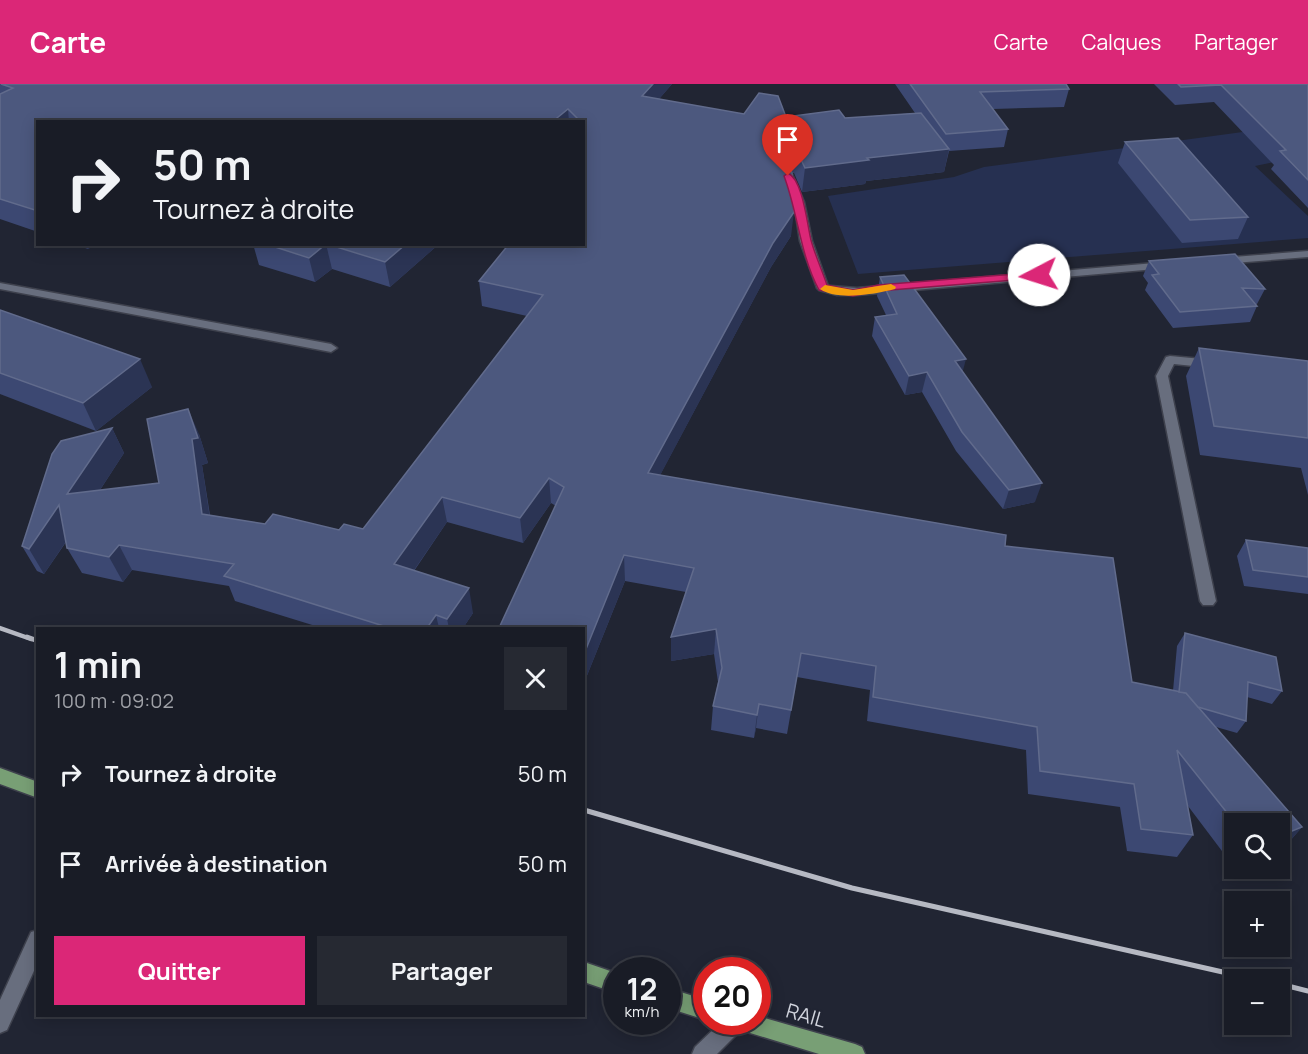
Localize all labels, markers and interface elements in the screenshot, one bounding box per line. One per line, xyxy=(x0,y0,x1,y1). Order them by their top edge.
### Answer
text: Carte xyxy=(30,23,106,61)
text: Carte xyxy=(994,28,1048,56)
text: Calques xyxy=(1081,28,1161,56)
text: Partager xyxy=(1194,28,1278,56)
pin xyxy=(762,114,813,176)
icon: arrive xyxy=(771,123,804,156)
text: 50 m xyxy=(153,135,251,193)
icon: right xyxy=(54,144,132,222)
text: Tournez à droite xyxy=(153,190,354,227)
position arrow xyxy=(1007,243,1071,307)
text: 1 min xyxy=(54,640,142,689)
button: close xyxy=(504,647,567,710)
text: 100 m · 09:02 xyxy=(54,687,174,714)
icon: right xyxy=(54,758,87,791)
text: Tournez à droite xyxy=(105,759,277,789)
text: 50 m xyxy=(518,759,567,789)
map controls xyxy=(1224,813,1290,1035)
button: search xyxy=(1224,813,1290,879)
icon: arrive xyxy=(54,848,87,881)
text: Arrivée à destination xyxy=(105,849,328,879)
text: 50 m xyxy=(518,849,567,879)
button: + xyxy=(1224,891,1290,957)
button: Quitter xyxy=(54,936,305,1005)
button: Partager xyxy=(317,936,567,1005)
speed limit sign: 20 xyxy=(693,957,771,1035)
text: 12 xyxy=(626,968,658,1009)
button: − xyxy=(1224,969,1290,1035)
street label: RAIL xyxy=(783,996,829,1034)
text: km/h xyxy=(625,1001,659,1022)

